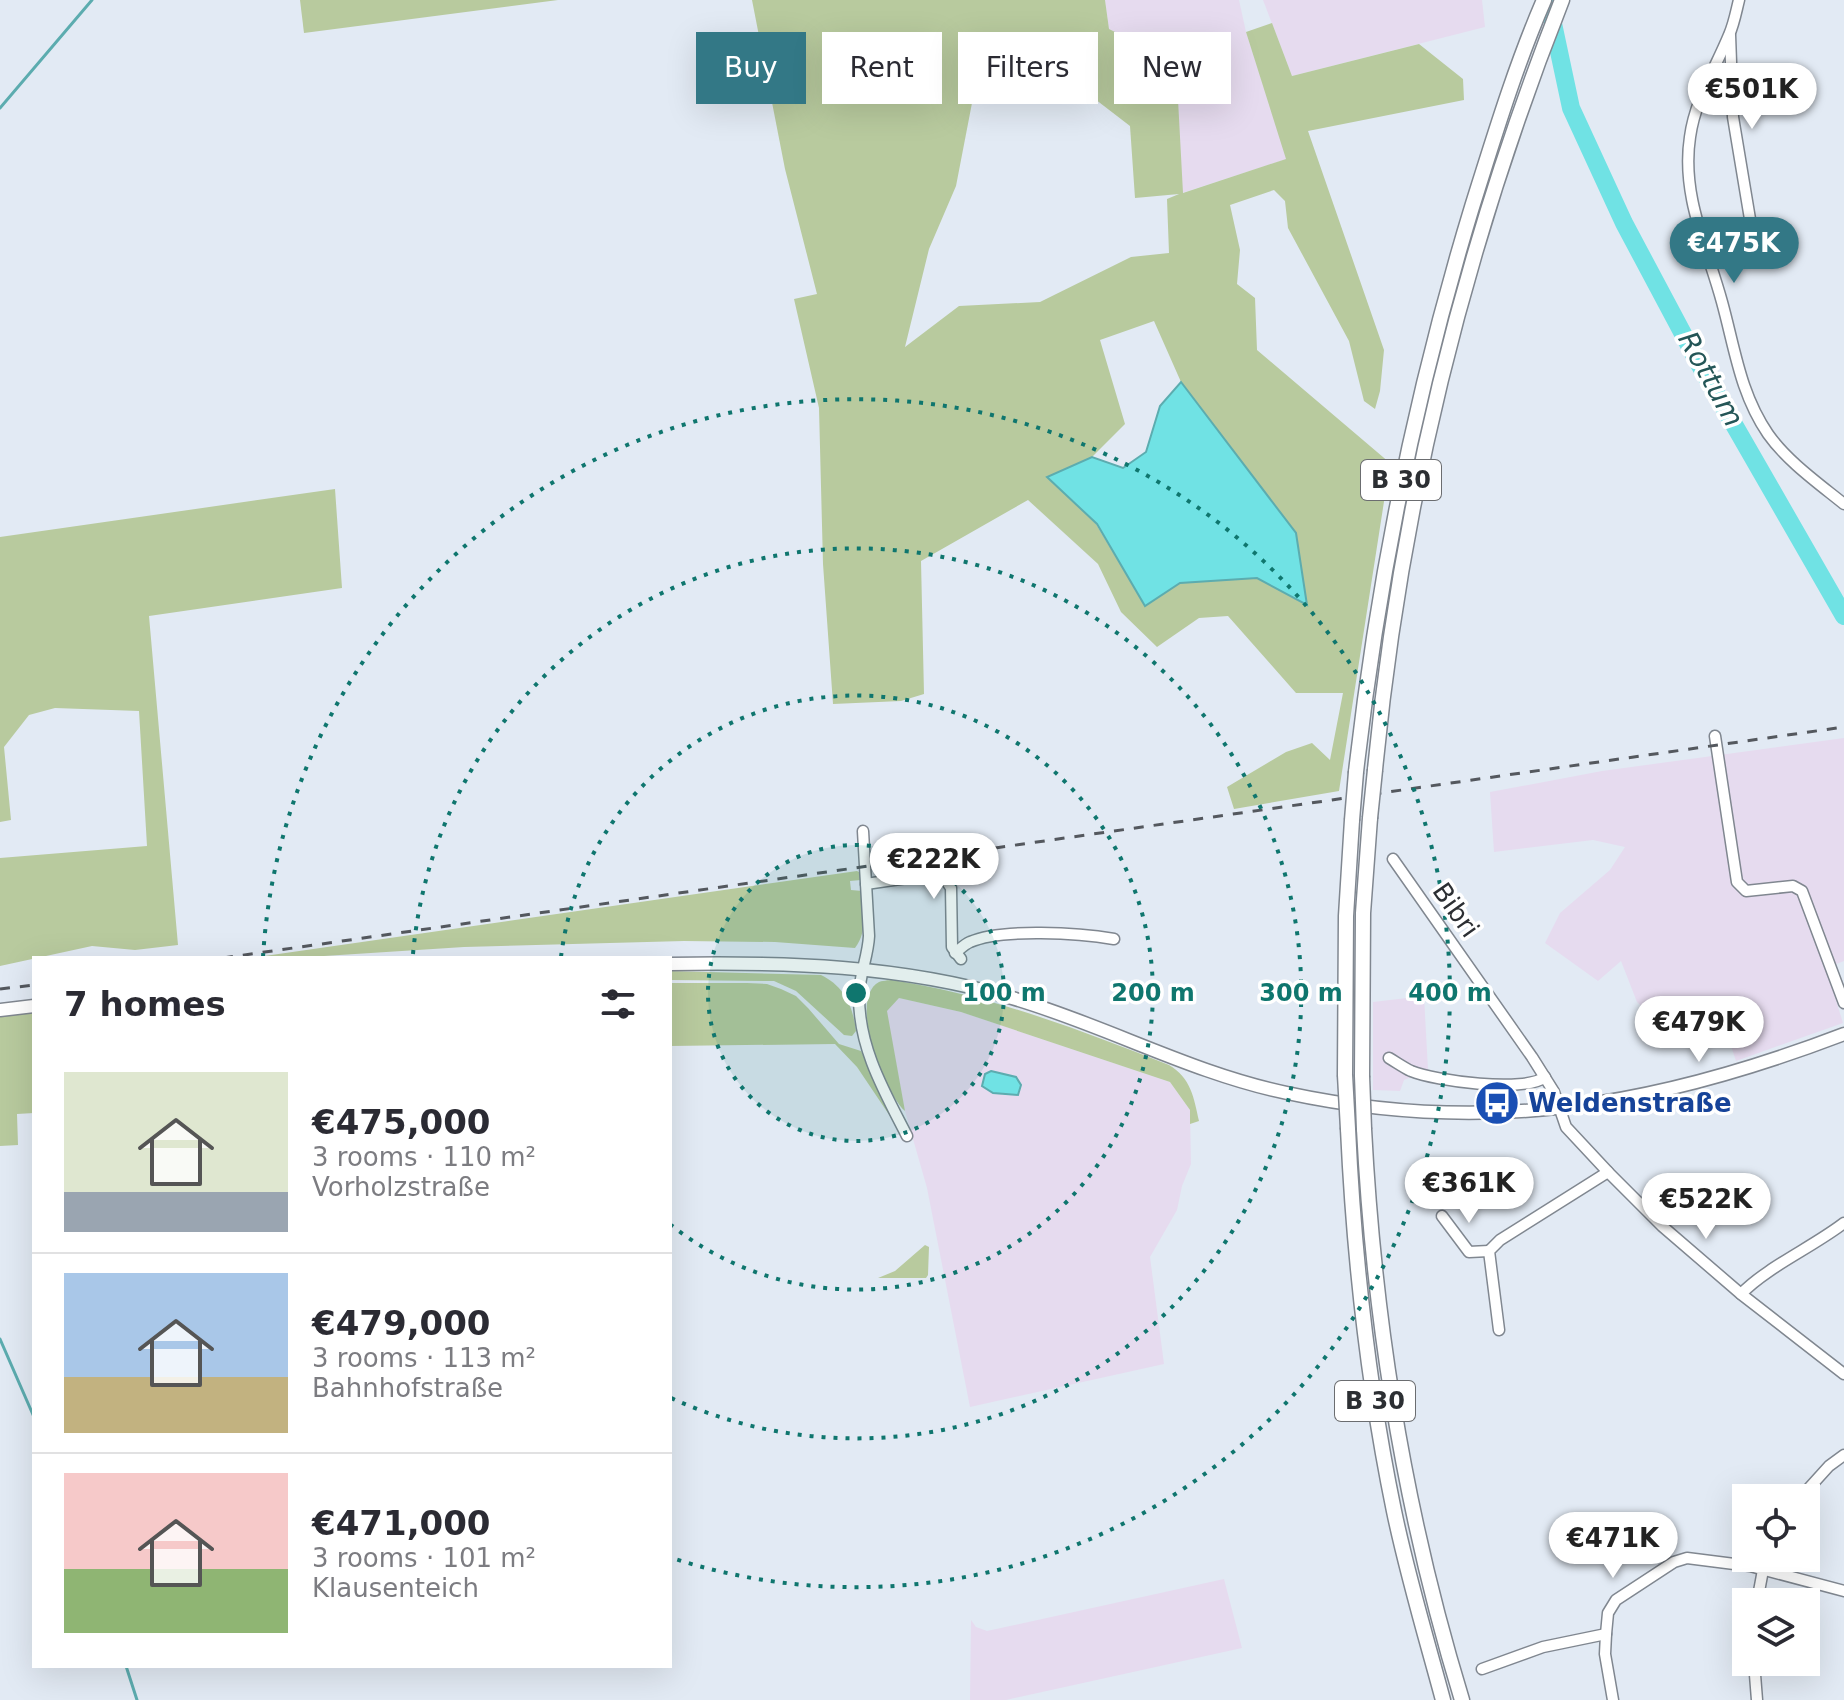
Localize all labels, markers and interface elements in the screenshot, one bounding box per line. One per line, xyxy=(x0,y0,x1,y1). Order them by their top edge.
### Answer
chip: Buy xyxy=(696,32,806,104)
chip: Rent xyxy=(822,32,942,104)
chip: Filters xyxy=(958,32,1098,104)
chip: New xyxy=(1114,32,1231,104)
pin: €501K xyxy=(1696,63,1808,131)
text: €501K xyxy=(1706,74,1798,104)
pin: €475K xyxy=(1678,217,1790,285)
text: €475K xyxy=(1688,228,1780,258)
water label: Rottum xyxy=(1671,326,1751,432)
road number: B 30 xyxy=(1361,460,1441,500)
pin: €222K xyxy=(878,833,990,901)
text: €222K xyxy=(888,844,980,874)
street label: Bibri xyxy=(1427,877,1485,943)
centre of rings xyxy=(842,979,870,1007)
text: 100 m xyxy=(962,979,1046,1007)
text: 200 m xyxy=(1111,979,1195,1007)
text: 300 m xyxy=(1259,979,1343,1007)
text: 400 m xyxy=(1408,979,1492,1007)
icon: filters xyxy=(596,982,640,1026)
text: 7 homes xyxy=(64,984,226,1024)
pin: €479K xyxy=(1643,996,1755,1064)
text: €479K xyxy=(1653,1007,1745,1037)
bus stop icon: Weldenstraße xyxy=(1473,1079,1521,1127)
place label: Weldenstraße xyxy=(1528,1088,1732,1118)
text: €475,000 xyxy=(312,1102,491,1142)
icon: home xyxy=(128,1104,224,1200)
text: 3 rooms · 110 m² xyxy=(312,1142,536,1172)
pin: €361K xyxy=(1413,1157,1525,1225)
text: €361K xyxy=(1423,1168,1515,1198)
text: Vorholzstraße xyxy=(312,1172,490,1202)
pin: €522K xyxy=(1650,1173,1762,1241)
text: €522K xyxy=(1660,1184,1752,1214)
text: €479,000 xyxy=(312,1303,491,1343)
icon: home xyxy=(128,1305,224,1401)
text: 3 rooms · 113 m² xyxy=(312,1343,536,1373)
text: Bahnhofstraße xyxy=(312,1373,503,1403)
road number: B 30 xyxy=(1335,1381,1415,1421)
map controls xyxy=(1732,1484,1820,1676)
button: locate xyxy=(1732,1484,1820,1572)
text: €471,000 xyxy=(312,1503,491,1543)
icon: home xyxy=(128,1505,224,1601)
pin: €471K xyxy=(1557,1512,1669,1580)
text: €471K xyxy=(1567,1523,1659,1553)
text: 3 rooms · 101 m² xyxy=(312,1543,536,1573)
text: Klausenteich xyxy=(312,1573,479,1603)
button: layers xyxy=(1732,1588,1820,1676)

